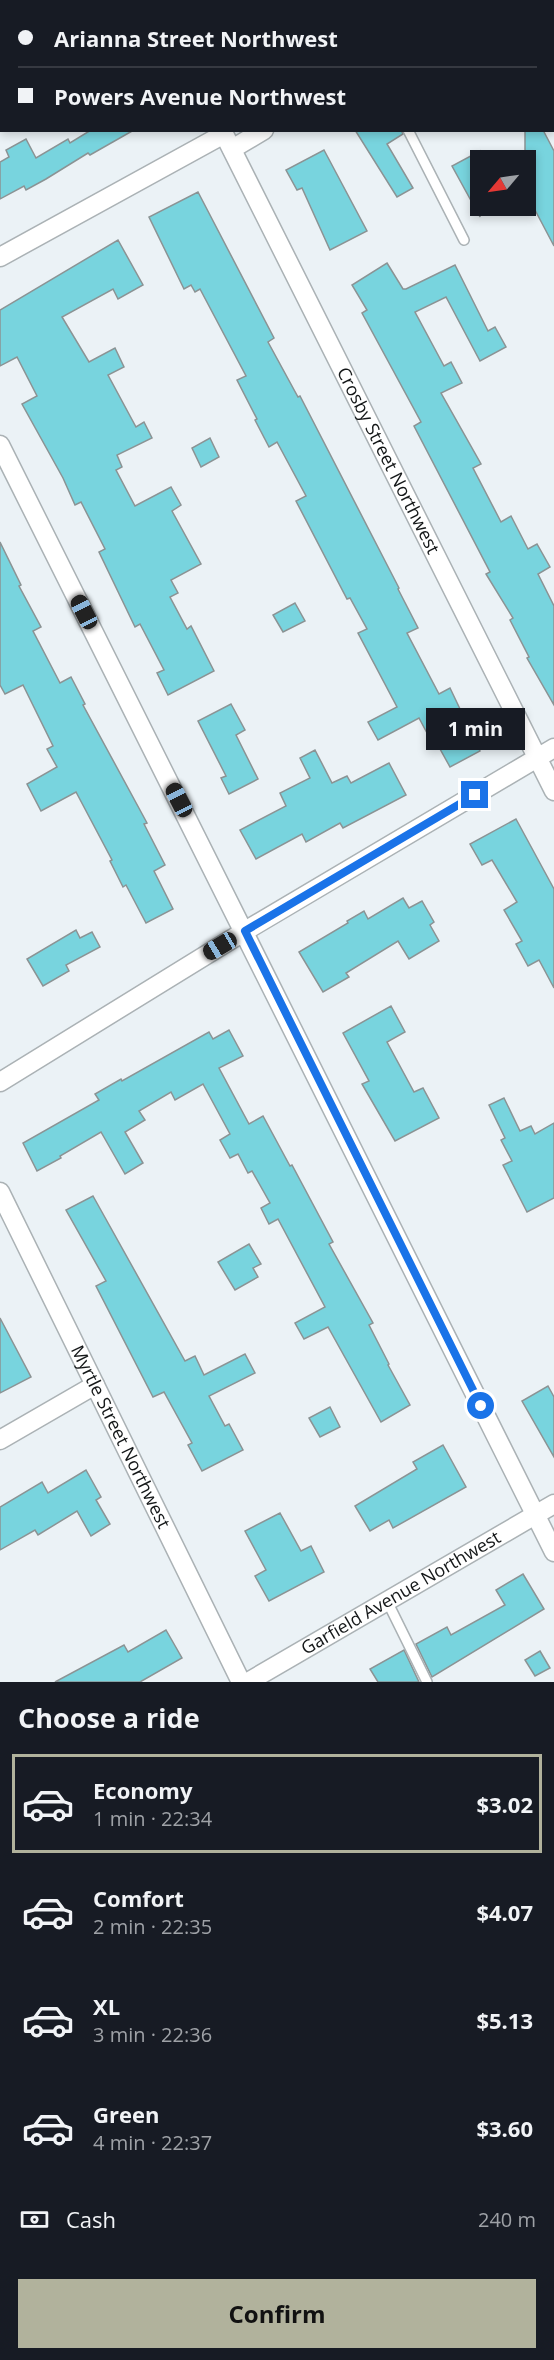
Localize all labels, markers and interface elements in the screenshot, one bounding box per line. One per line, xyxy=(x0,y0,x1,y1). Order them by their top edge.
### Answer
text: Arianna Street Northwest xyxy=(54,23,338,53)
text: Powers Avenue Northwest xyxy=(54,81,346,111)
north arrow xyxy=(470,150,536,216)
map controls xyxy=(470,150,536,216)
street label: Crosby Street Northwest xyxy=(332,363,446,558)
car xyxy=(68,592,100,632)
callout: 1 min xyxy=(426,708,524,750)
text: 1 min xyxy=(448,715,503,742)
car xyxy=(163,780,195,820)
route end xyxy=(461,781,488,808)
car xyxy=(200,929,240,963)
street label: Myrtle Street Northwest xyxy=(66,1341,177,1532)
route start xyxy=(467,1392,494,1419)
street label: Garfield Avenue Northwest xyxy=(296,1525,505,1660)
text: Choose a ride xyxy=(18,1699,200,1736)
text: Economy xyxy=(93,1775,192,1805)
icon: car xyxy=(21,1777,75,1831)
text: $3.02 xyxy=(476,1789,533,1819)
text: 1 min · 22:34 xyxy=(93,1805,212,1832)
text: Comfort xyxy=(93,1883,184,1913)
icon: car xyxy=(21,1885,75,1939)
text: $4.07 xyxy=(476,1897,533,1927)
text: 2 min · 22:35 xyxy=(93,1913,212,1940)
text: XL xyxy=(93,1991,120,2021)
icon: car xyxy=(21,1993,75,2047)
text: $5.13 xyxy=(476,2005,533,2035)
text: 3 min · 22:36 xyxy=(93,2021,212,2048)
text: Green xyxy=(93,2099,159,2129)
icon: car xyxy=(21,2101,75,2155)
text: $3.60 xyxy=(476,2113,533,2143)
text: 4 min · 22:37 xyxy=(93,2129,212,2156)
icon: cash xyxy=(18,2203,51,2236)
text: Cash xyxy=(66,2204,116,2234)
text: 240 m xyxy=(478,2206,536,2233)
button: Confirm xyxy=(18,2279,536,2348)

